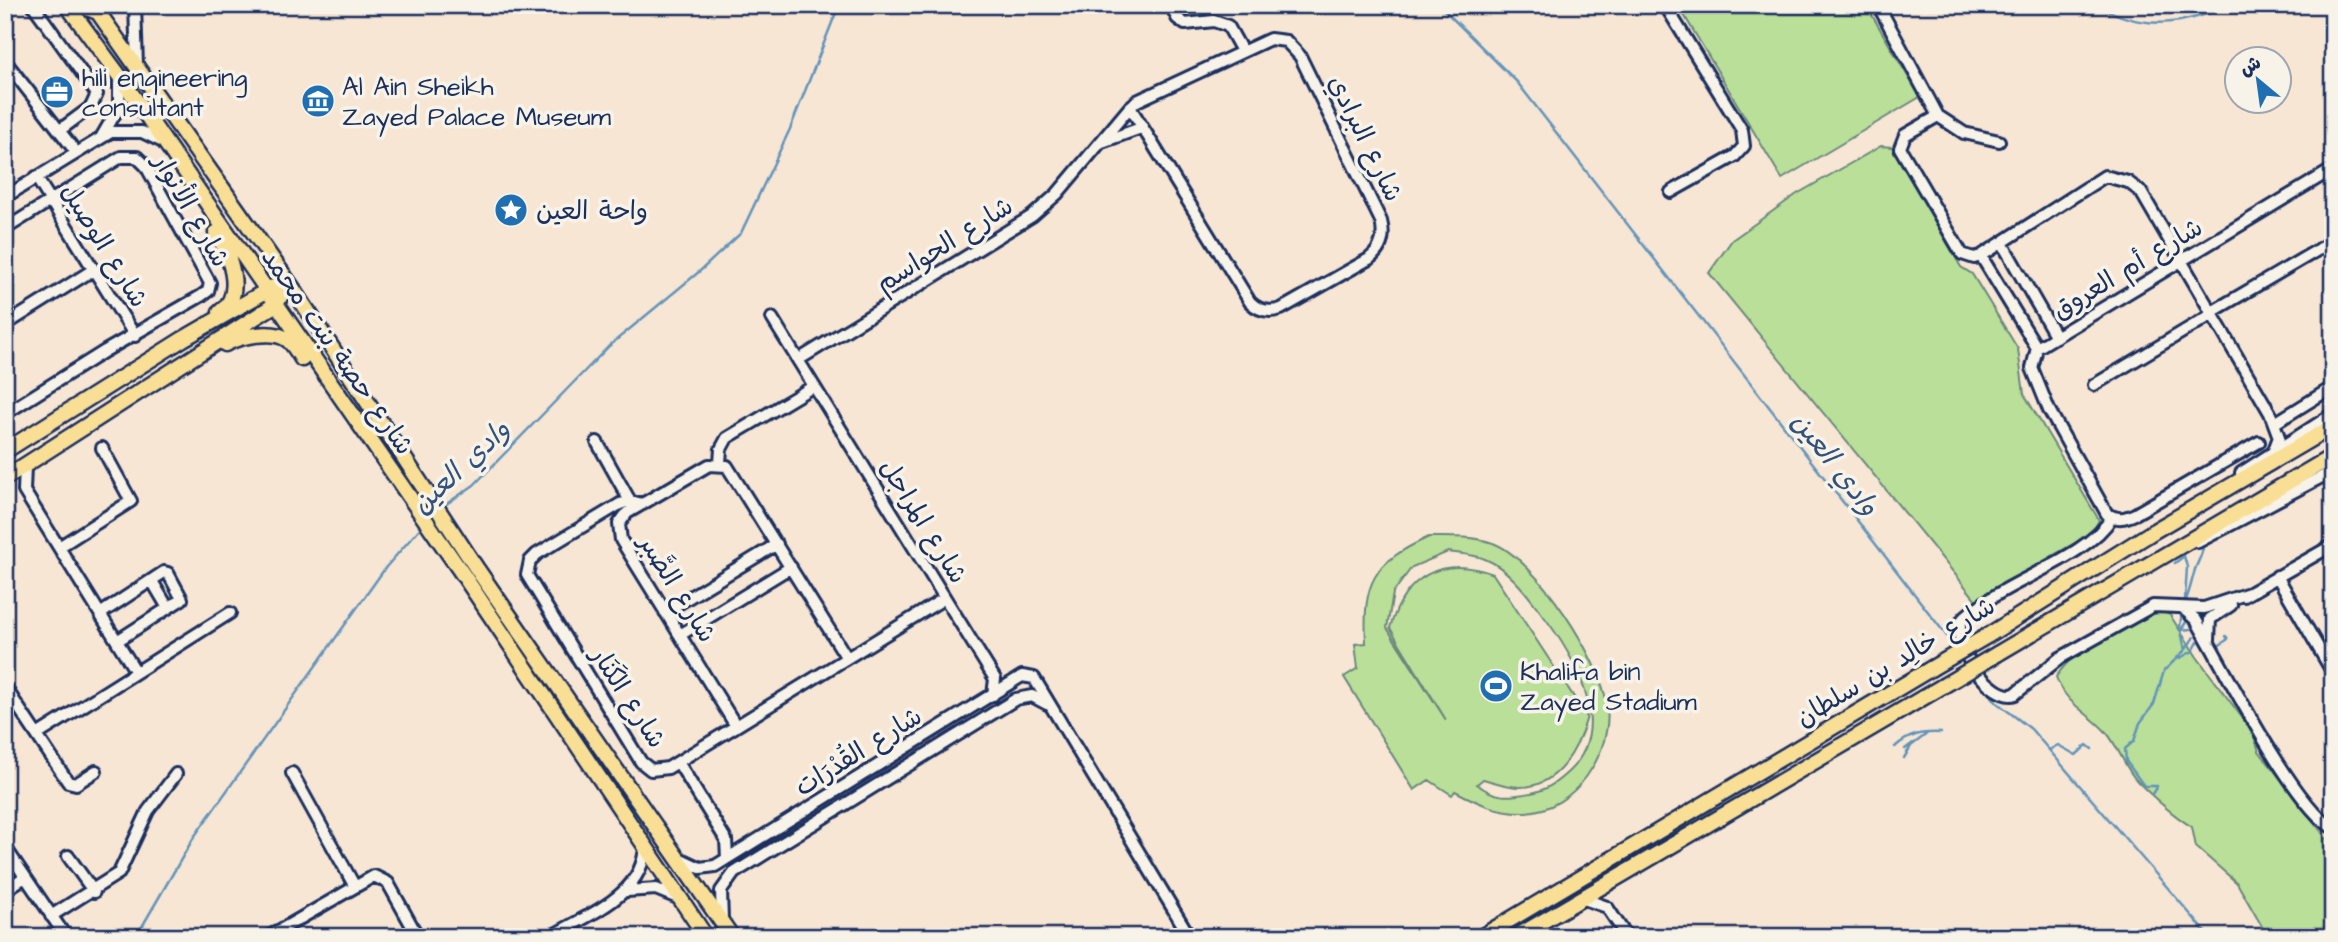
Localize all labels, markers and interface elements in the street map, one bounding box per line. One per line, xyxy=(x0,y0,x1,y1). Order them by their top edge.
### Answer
north arrow xyxy=(2222,46,2292,116)
text: ش xyxy=(2235,50,2266,83)
place label: hili engineering consultant xyxy=(82,60,247,126)
place label: Al Ain Sheikh Zayed Palace Museum xyxy=(342,69,612,137)
street label: شارع البرادي xyxy=(1319,69,1411,208)
office icon: hili engineering consultant xyxy=(38,73,76,111)
museum icon: Al Ain Sheikh Zayed Palace Museum xyxy=(299,82,337,120)
street label: شارع الأنوار xyxy=(143,145,239,274)
street label: شارع الوصيل xyxy=(52,177,157,315)
street label: شارع الحواسم xyxy=(869,188,1021,302)
place icon: واحة العين xyxy=(492,191,530,229)
place label: واحة العين xyxy=(536,193,648,229)
street label: شارع أم العروق xyxy=(2045,210,2210,329)
street label: شارع حصة بنت محمد xyxy=(252,241,422,462)
water label: وادي العين xyxy=(1782,404,1888,524)
water label: وادي العين xyxy=(403,411,519,523)
street label: شارع المراجل xyxy=(871,452,976,591)
street label: شارع الصَّبر xyxy=(629,526,725,650)
street label: شارع خالِد بن سلطان xyxy=(1789,588,2002,736)
street label: شارع الكَنَار xyxy=(581,638,674,755)
place label: Khalifa bin Zayed Stadium xyxy=(1520,654,1698,722)
sports icon: Khalifa bin Zayed Stadium xyxy=(1477,667,1515,705)
street label: شارع القُدْرَات xyxy=(788,698,929,805)

